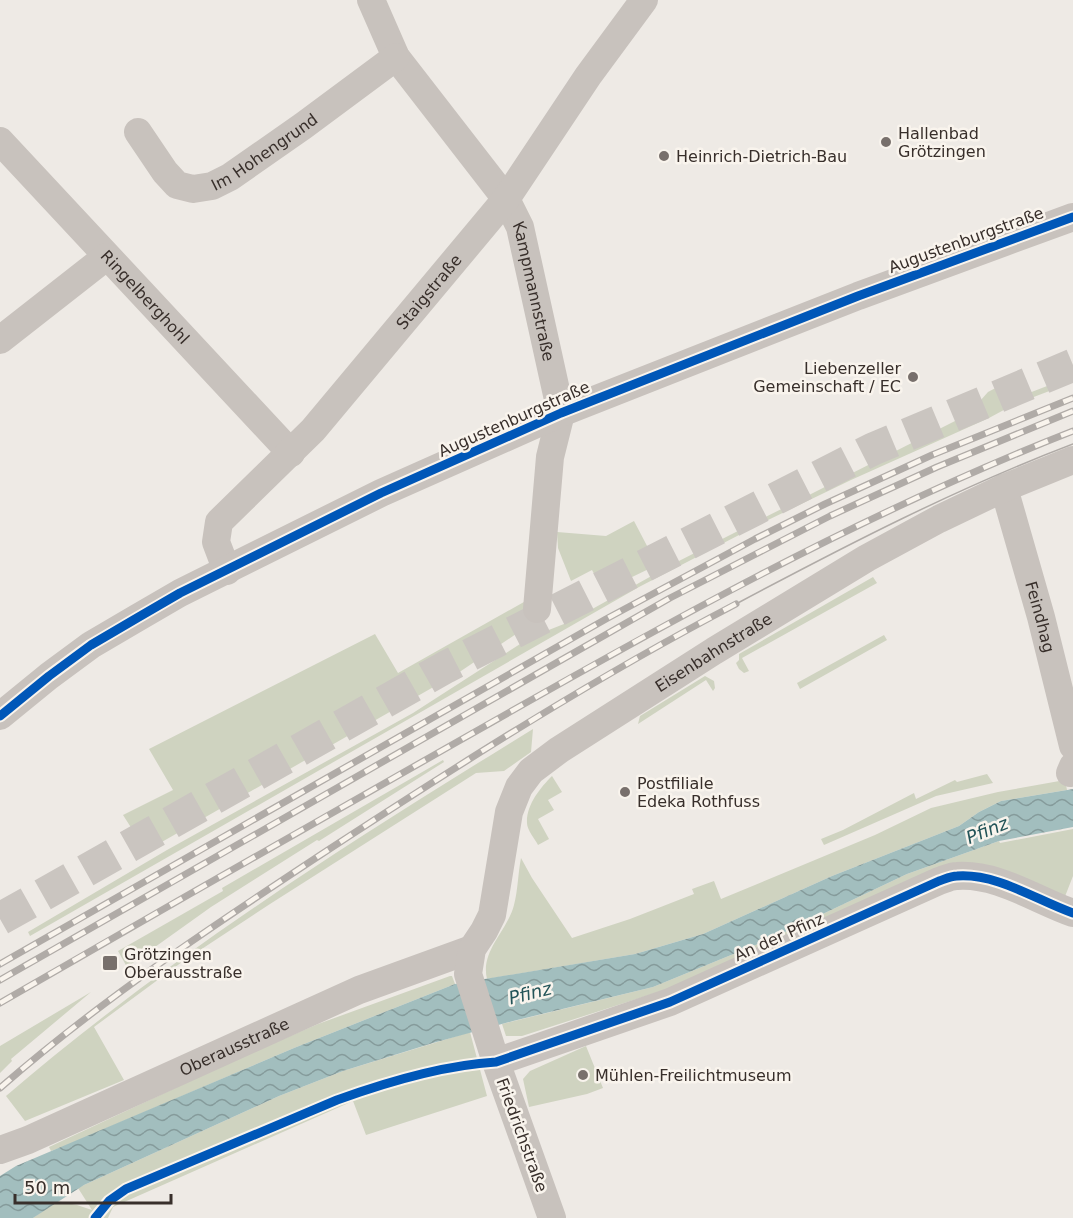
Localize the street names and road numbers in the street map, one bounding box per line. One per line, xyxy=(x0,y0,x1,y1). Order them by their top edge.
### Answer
street label: Im Hohengrund xyxy=(208,109,321,194)
street label: Augustenburgstraße xyxy=(886,203,1046,277)
street label: Kampmannstraße xyxy=(509,218,559,363)
street label: Ringelberghohl xyxy=(97,246,194,348)
street label: Staigstraße xyxy=(392,250,465,333)
street label: Augustenburgstraße xyxy=(435,377,593,461)
street label: Feindhag xyxy=(1022,579,1059,655)
street label: Eisenbahnstraße xyxy=(651,609,775,696)
street label: An der Pfinz xyxy=(731,909,827,965)
street label: Oberausstraße xyxy=(176,1014,292,1080)
street label: Friedrichstraße xyxy=(493,1075,551,1195)

